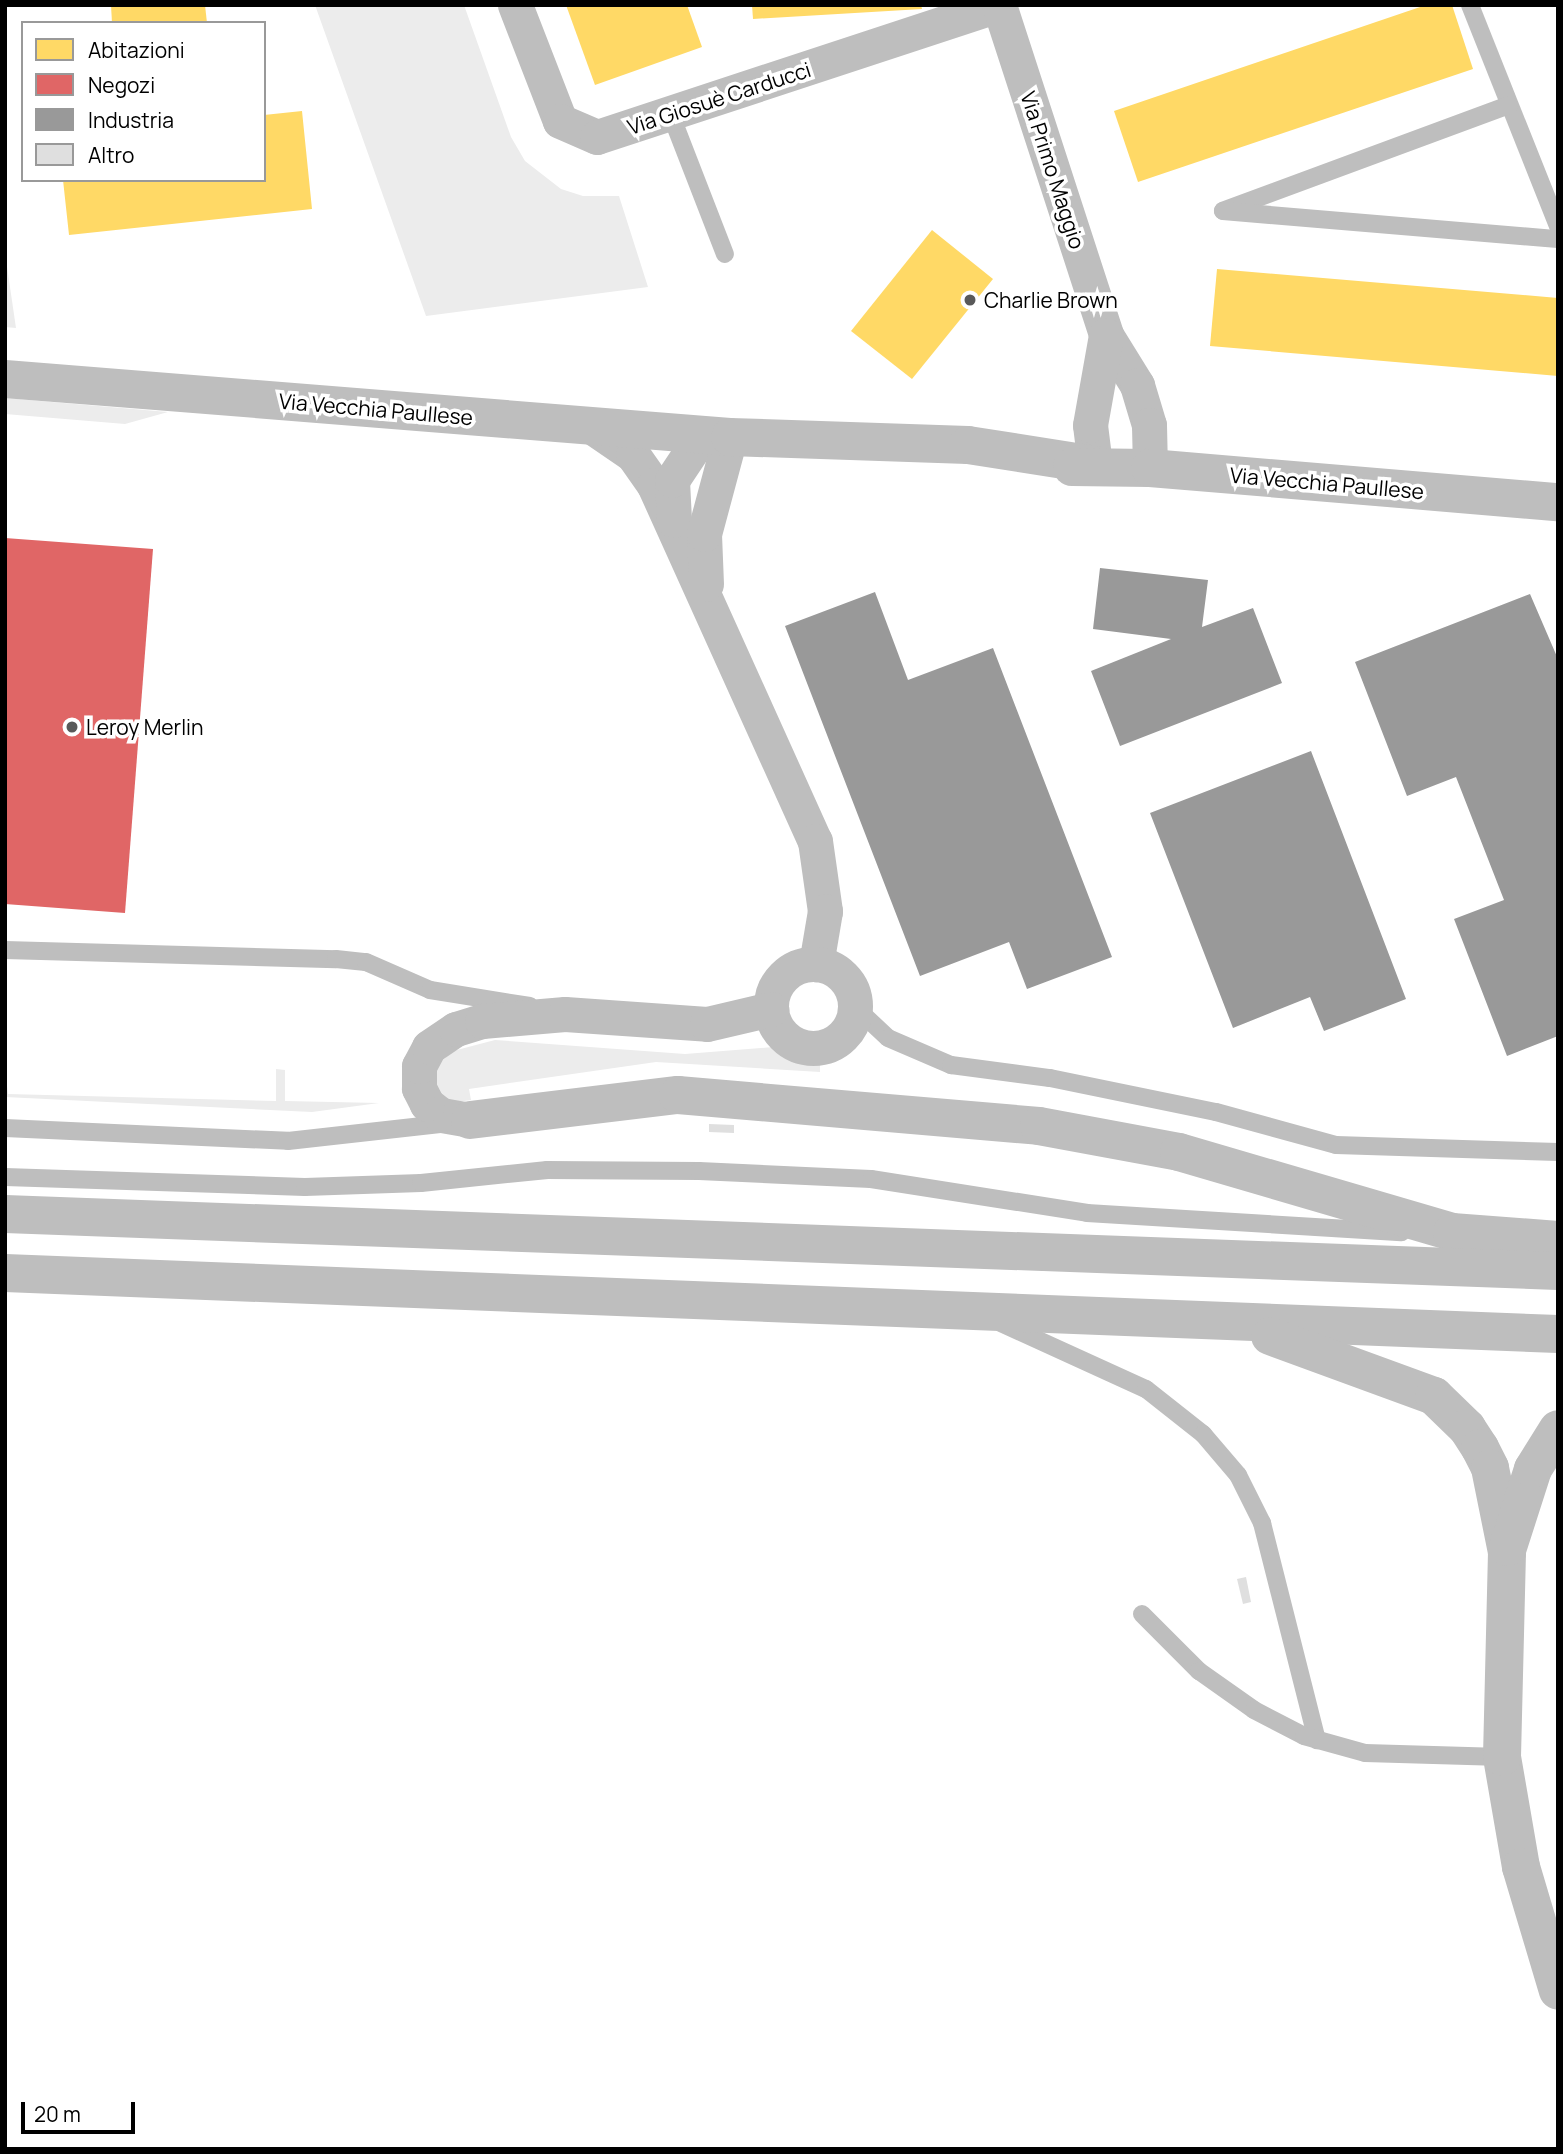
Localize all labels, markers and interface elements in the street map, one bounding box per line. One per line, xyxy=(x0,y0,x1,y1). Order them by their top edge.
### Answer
legend xyxy=(21,21,266,182)
text: Abitazioni xyxy=(88,36,185,64)
street label: Via Giosuè Carducci xyxy=(624,56,814,140)
text: Negozi xyxy=(88,71,155,99)
street label: Via Primo Maggio xyxy=(1016,88,1090,252)
text: Industria xyxy=(88,106,174,134)
text: Altro xyxy=(88,141,134,169)
place label: Charlie Brown xyxy=(984,287,1118,313)
marker: Charlie Brown xyxy=(962,292,978,308)
street label: Via Vecchia Paullese xyxy=(278,388,474,430)
street label: Via Vecchia Paullese xyxy=(1229,462,1425,504)
place label: Leroy Merlin xyxy=(86,714,203,740)
marker: Leroy Merlin xyxy=(64,719,80,735)
scale bar xyxy=(24,2088,138,2132)
text: 20 m xyxy=(34,2100,81,2128)

